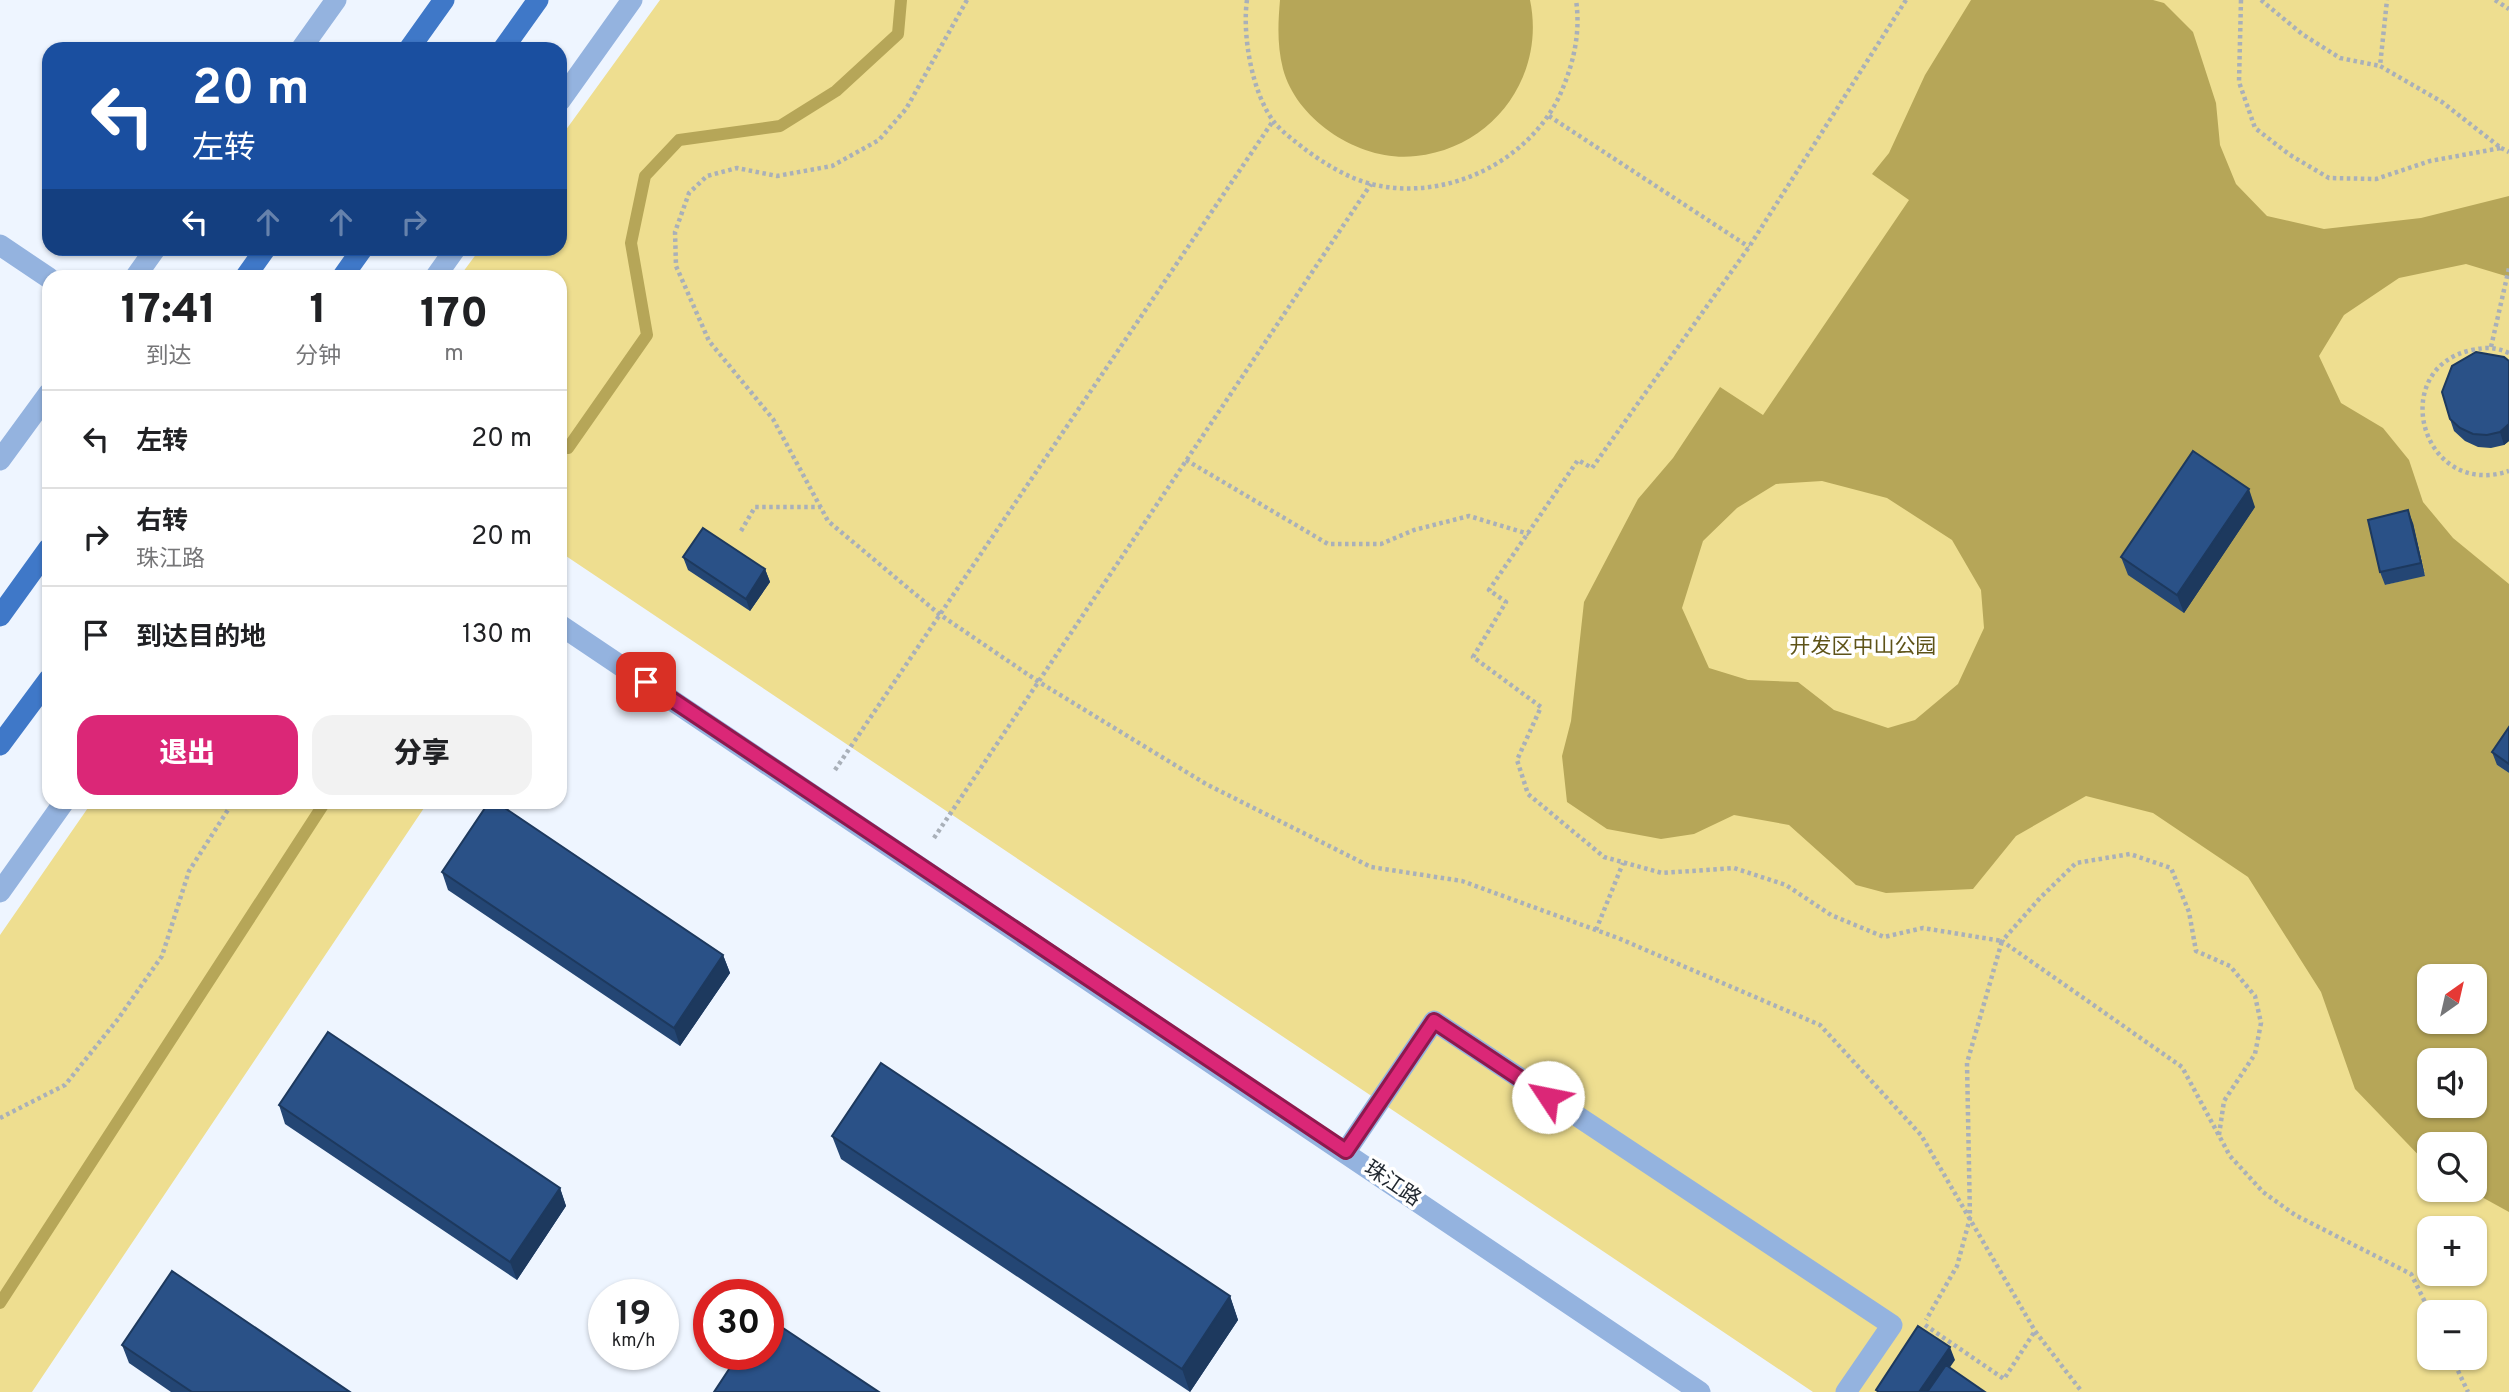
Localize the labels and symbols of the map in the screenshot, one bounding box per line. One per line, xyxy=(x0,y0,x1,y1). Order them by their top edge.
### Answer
park label: 开发区中山公园 xyxy=(1790,634,1937,661)
pin xyxy=(616,652,676,712)
north arrow xyxy=(2417,964,2487,1034)
position arrow xyxy=(1511,1060,1585,1134)
street label: 珠江路 xyxy=(1358,1155,1426,1213)
speed limit sign: 30 xyxy=(693,1279,784,1370)

